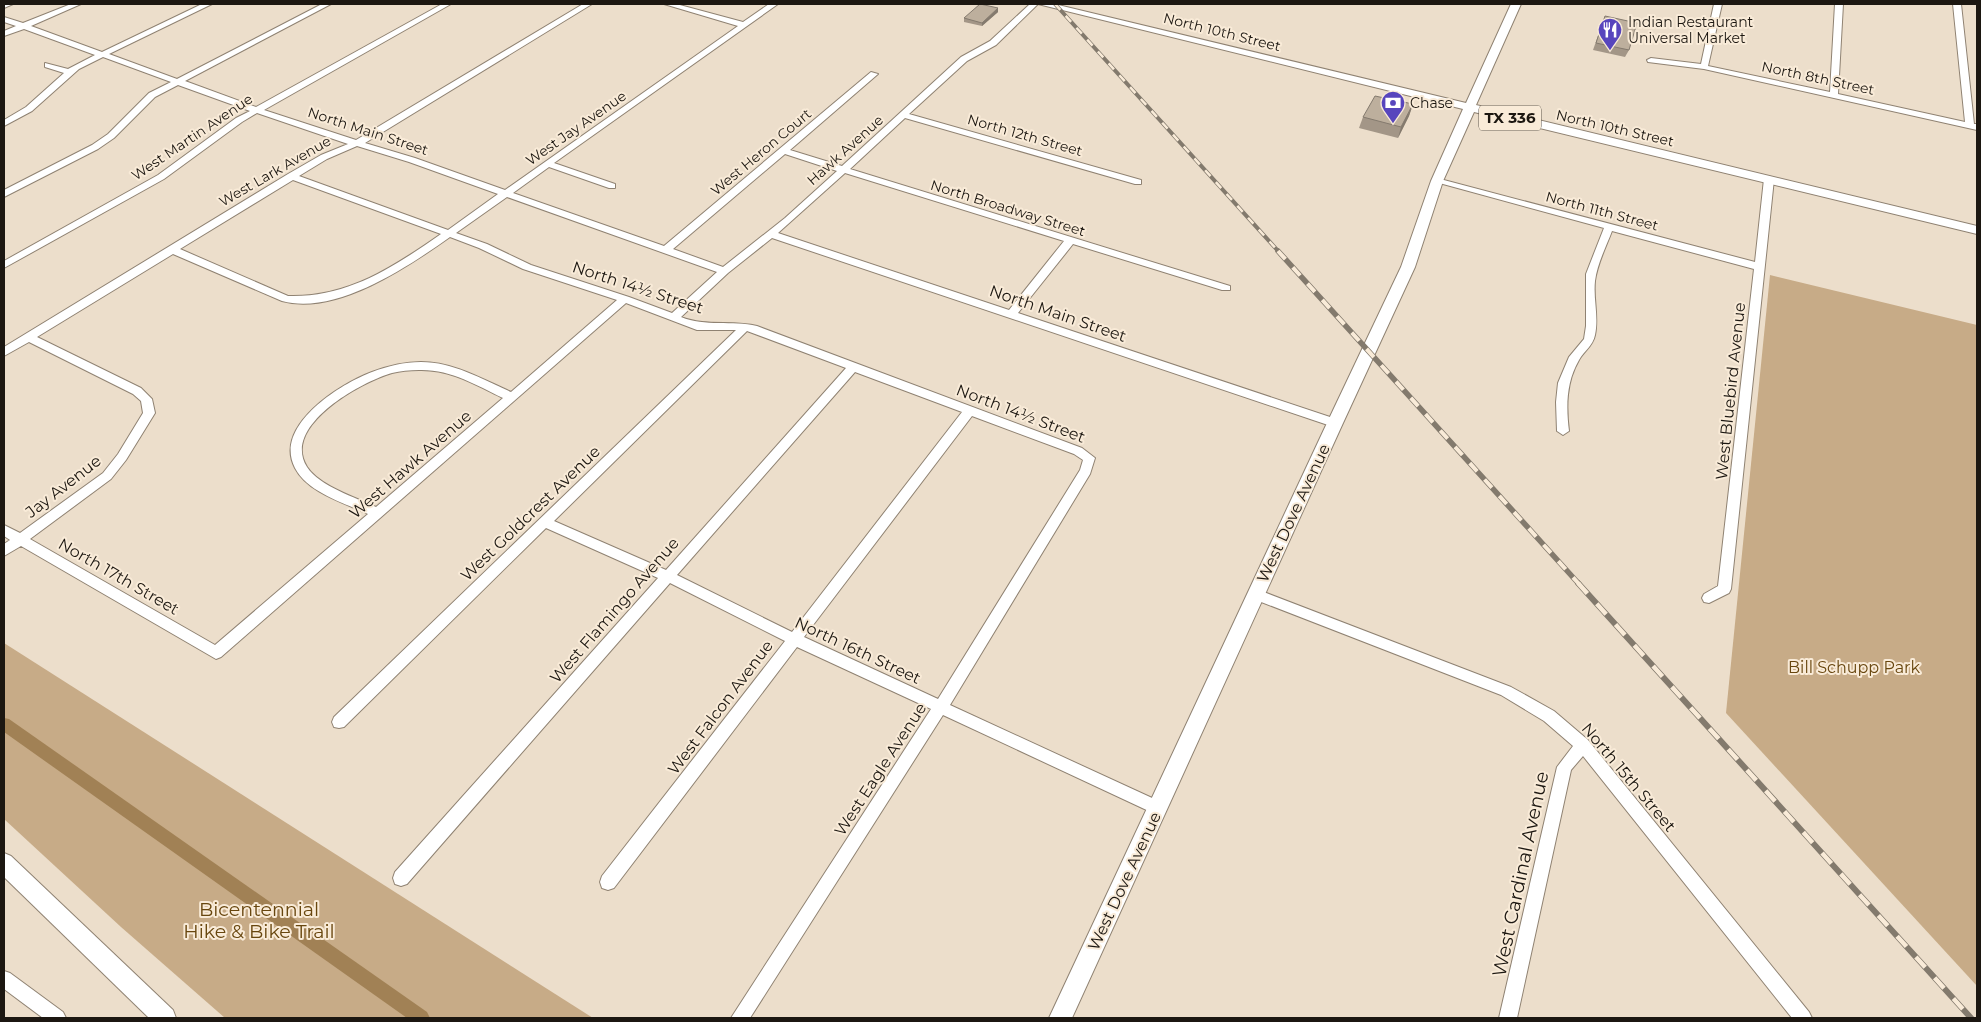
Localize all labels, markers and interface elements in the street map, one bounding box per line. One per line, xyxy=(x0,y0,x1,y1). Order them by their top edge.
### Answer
street label: North 10th Street xyxy=(1161,9,1283,55)
place label: Indian Restaurant Universal Market xyxy=(1628,13,1754,47)
restaurant icon: Indian Restaurant Universal Market xyxy=(1597,17,1623,51)
street label: North 8th Street xyxy=(1760,57,1876,99)
street label: West Jay Avenue xyxy=(522,87,630,169)
street label: West Martin Avenue xyxy=(128,90,256,184)
bank icon: Chase xyxy=(1380,90,1406,124)
place label: Chase xyxy=(1410,94,1453,112)
street label: North Main Street xyxy=(305,103,431,159)
street label: West Heron Court xyxy=(707,104,815,199)
road number: TX 336 xyxy=(1479,106,1541,130)
street label: North 10th Street xyxy=(1554,106,1676,150)
street label: North 12th Street xyxy=(965,110,1085,160)
street label: Hawk Avenue xyxy=(803,111,887,189)
street label: West Lark Avenue xyxy=(216,132,334,210)
street label: North Broadway Street xyxy=(928,176,1088,240)
street label: North 11th Street xyxy=(1544,187,1661,235)
street label: North 14½ Street xyxy=(570,257,706,318)
street label: North Main Street xyxy=(987,281,1129,346)
street label: West Bluebird Avenue xyxy=(1712,301,1749,481)
street label: North 14½ Street xyxy=(954,380,1088,447)
street label: West Hawk Avenue xyxy=(345,406,475,523)
street label: West Dove Avenue xyxy=(1253,441,1334,586)
street label: West Goldcrest Avenue xyxy=(457,442,604,585)
street label: Jay Avenue xyxy=(21,451,105,522)
street label: North 17th Street xyxy=(55,534,183,619)
street label: West Flamingo Avenue xyxy=(546,534,683,687)
street label: North 16th Street xyxy=(792,613,924,688)
street label: West Falcon Avenue xyxy=(664,637,777,778)
park label: Bill Schupp Park xyxy=(1788,658,1920,677)
street label: West Eagle Avenue xyxy=(830,699,930,839)
street label: North 15th Street xyxy=(1578,719,1680,836)
street label: West Cardinal Avenue xyxy=(1487,769,1553,979)
street label: West Dove Avenue xyxy=(1084,809,1165,954)
park label: Bicentennial Hike & Bike Trail xyxy=(183,898,335,943)

